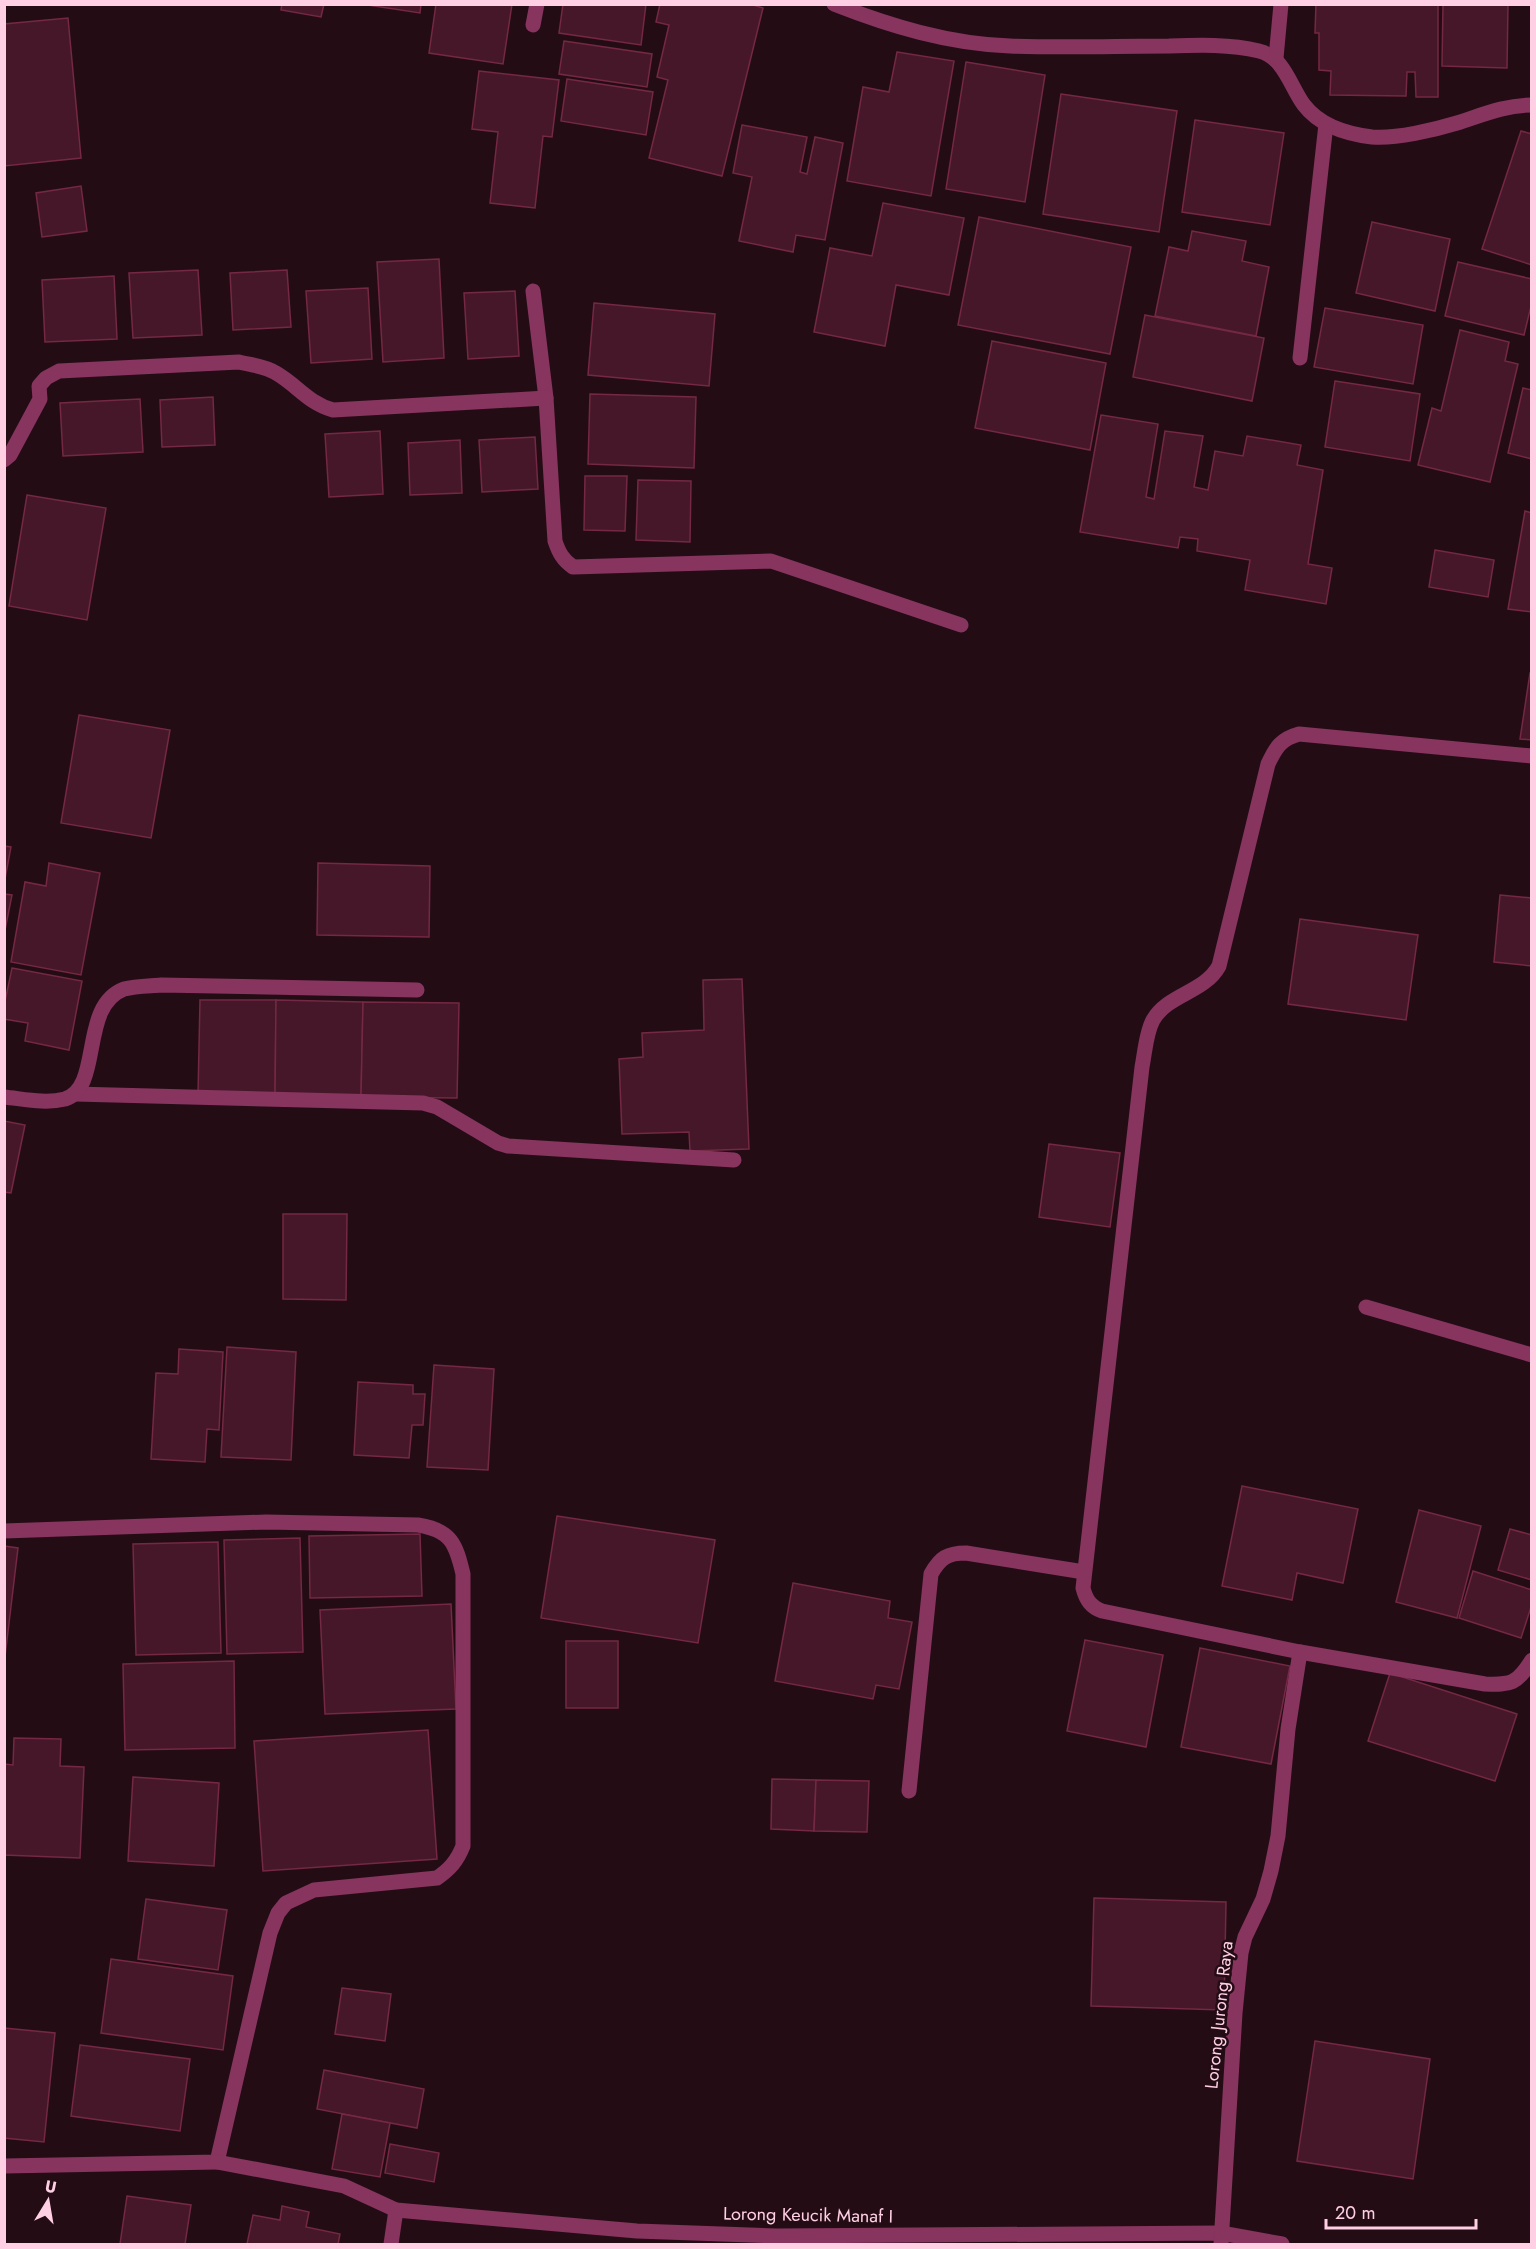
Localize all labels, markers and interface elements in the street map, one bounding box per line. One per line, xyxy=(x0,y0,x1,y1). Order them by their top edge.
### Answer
street label: Lorong Jurong Raya xyxy=(1198,1940,1240,2090)
north arrow xyxy=(18,2171,78,2231)
text: U xyxy=(43,2174,58,2199)
scale bar xyxy=(1326,2192,1476,2230)
text: 20 m xyxy=(1335,2200,1375,2226)
street label: Lorong Keucik Manaf I xyxy=(723,2201,893,2229)

